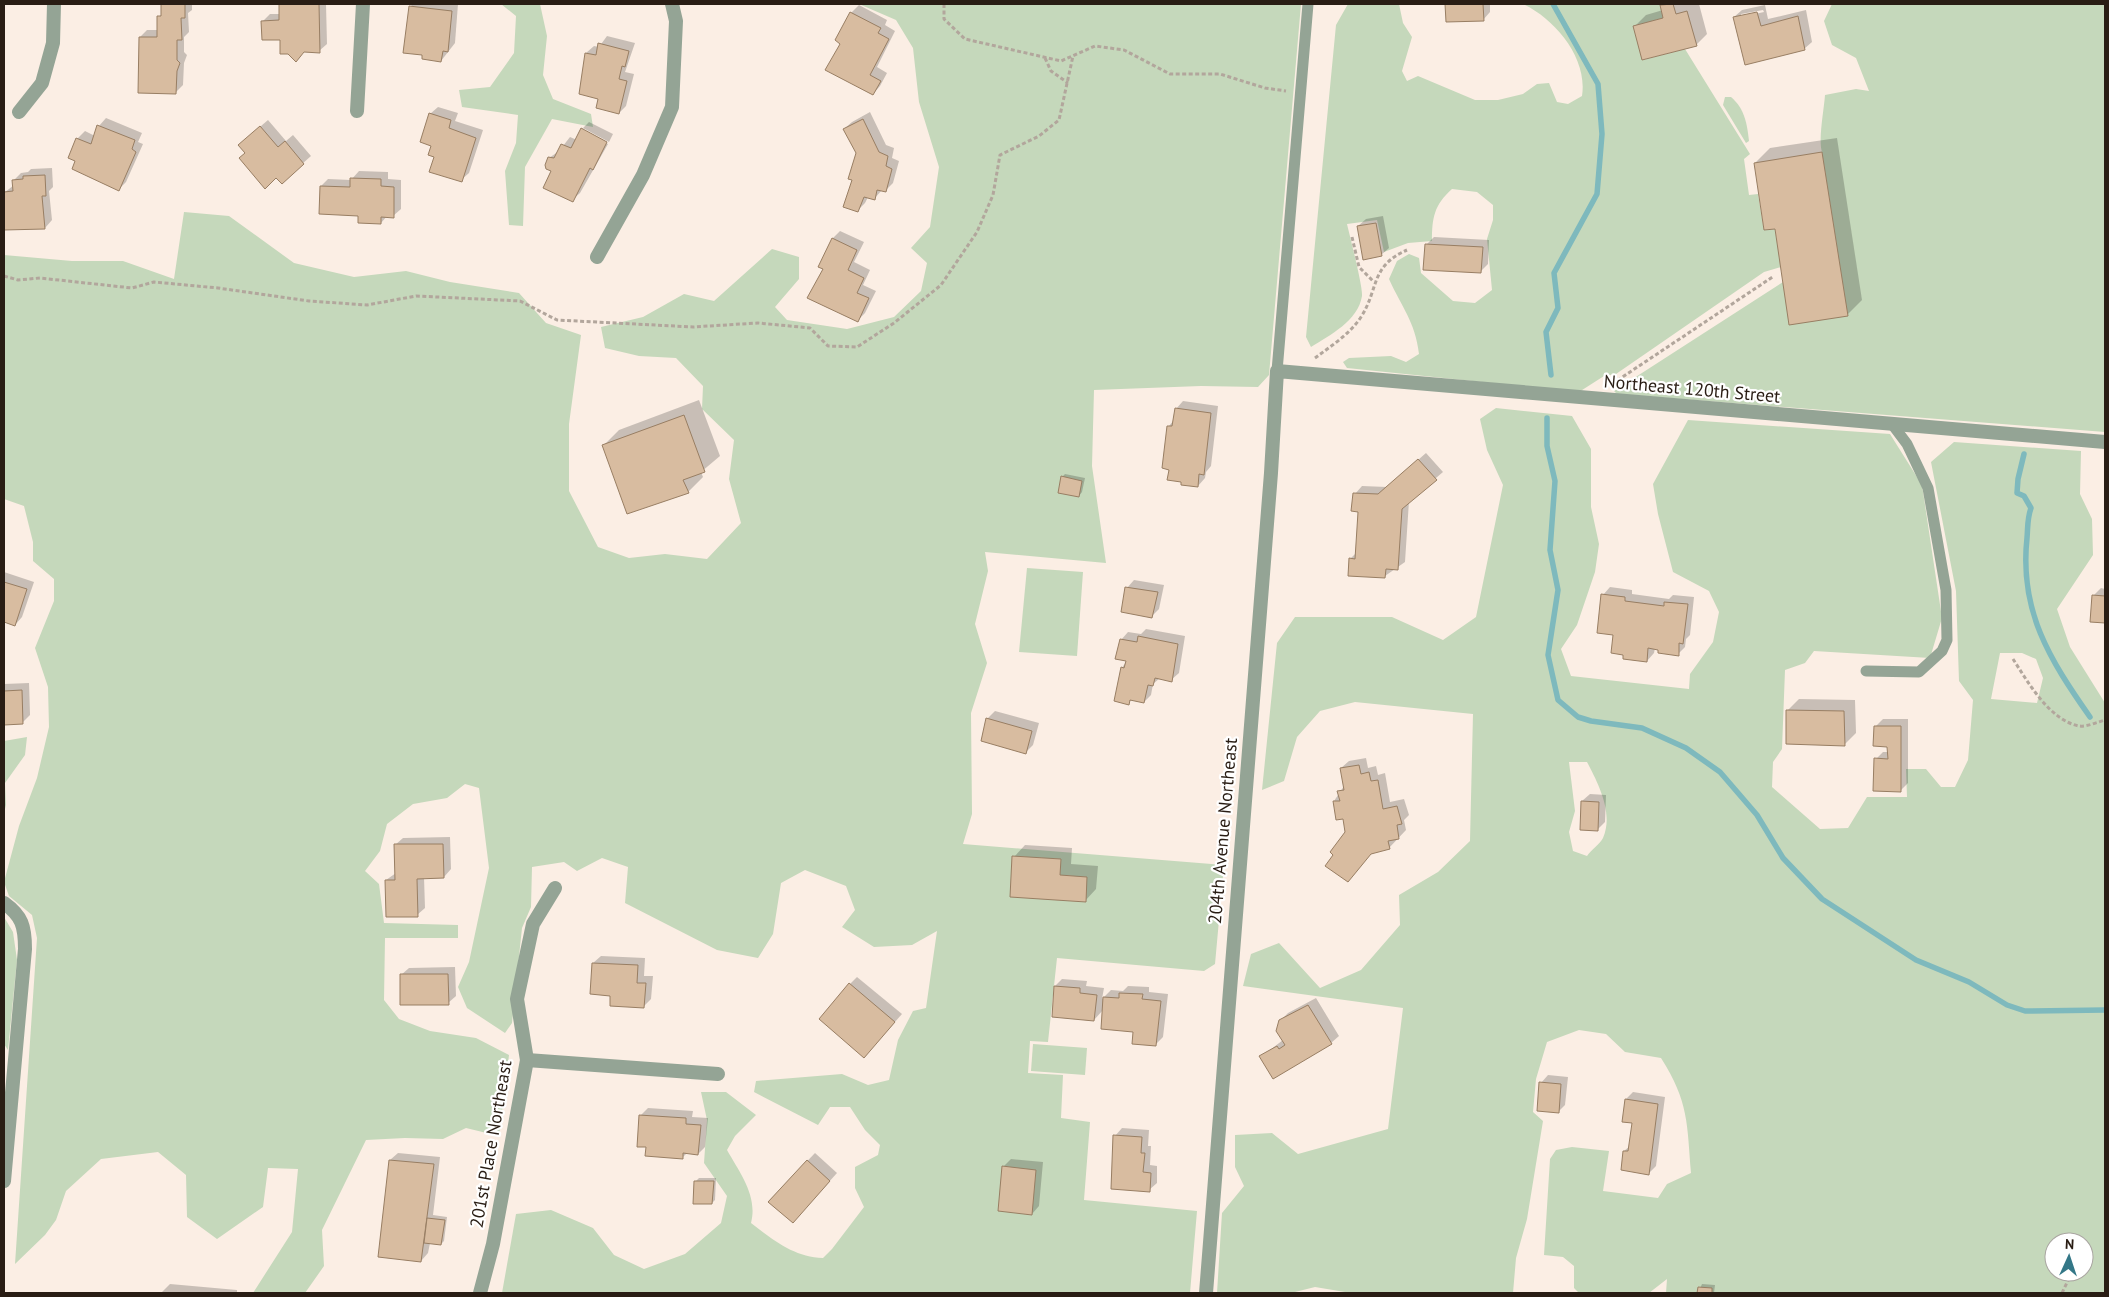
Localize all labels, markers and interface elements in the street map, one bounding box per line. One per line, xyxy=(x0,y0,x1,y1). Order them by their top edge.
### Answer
street label: Northeast 120th Street xyxy=(1603,369,1781,408)
street label: 204th Avenue Northeast xyxy=(1203,737,1242,925)
street label: 201st Place Northeast xyxy=(464,1058,517,1230)
north arrow xyxy=(2044,1232,2094,1282)
text: N xyxy=(2065,1235,2075,1253)

